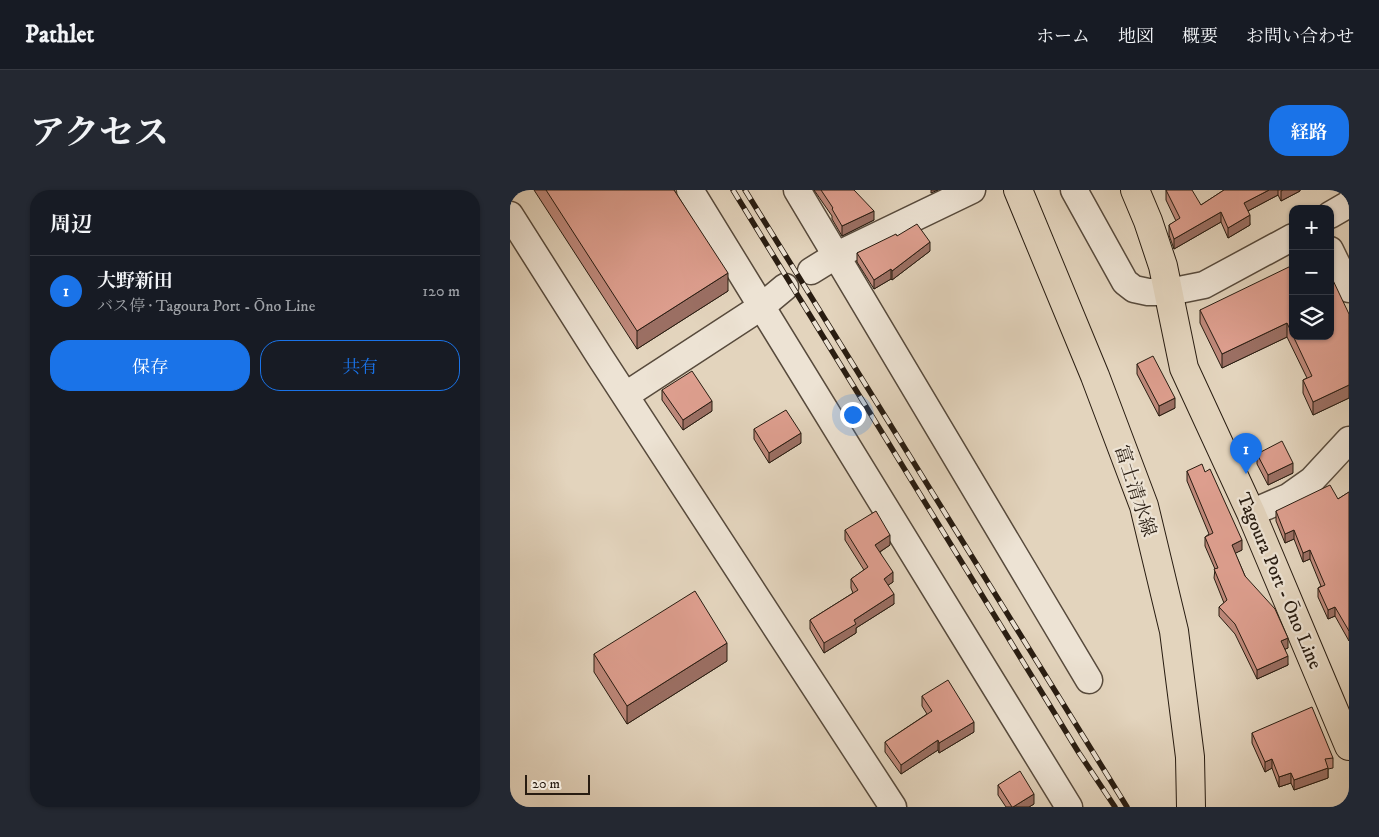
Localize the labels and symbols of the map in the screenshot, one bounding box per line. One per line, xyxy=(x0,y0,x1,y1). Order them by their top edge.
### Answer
your location xyxy=(840,402,866,428)
pin: 1 xyxy=(1230,433,1262,474)
street label: 富士清水線 xyxy=(1109,442,1161,540)
street label: Tagoura Port - Ōno Line xyxy=(1231,489,1327,673)
scale bar xyxy=(525,772,590,795)

